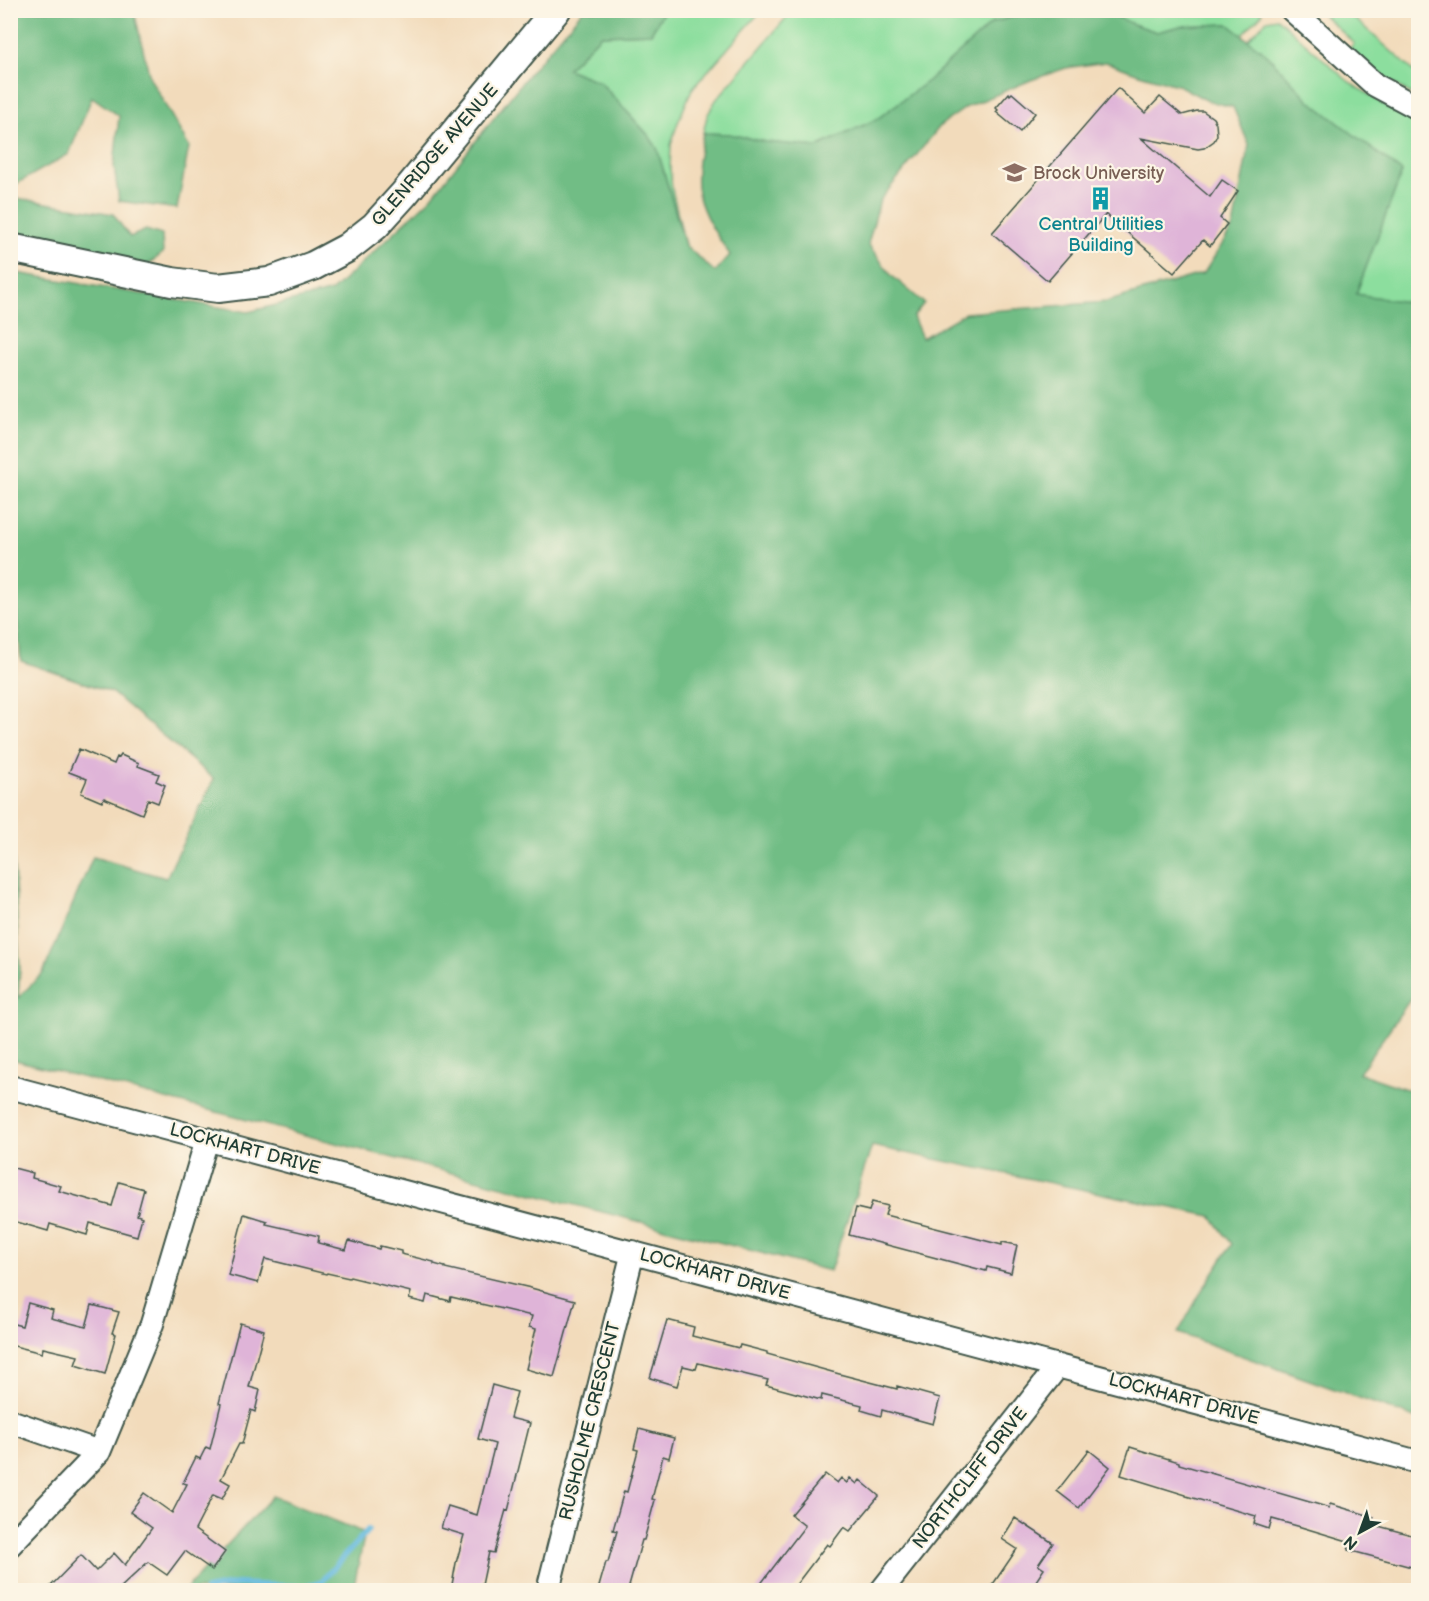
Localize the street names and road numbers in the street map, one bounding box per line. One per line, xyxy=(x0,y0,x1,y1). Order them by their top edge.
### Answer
street label: GLENRIDGE AVENUE xyxy=(367,79,503,231)
street label: LOCKHART DRIVE xyxy=(167,1119,323,1179)
street label: LOCKHART DRIVE xyxy=(637,1244,793,1304)
street label: RUSHOLME CRESCENT xyxy=(555,1319,625,1522)
street label: LOCKHART DRIVE xyxy=(1106,1369,1262,1429)
street label: NORTHCLIFF DRIVE xyxy=(908,1403,1032,1553)

